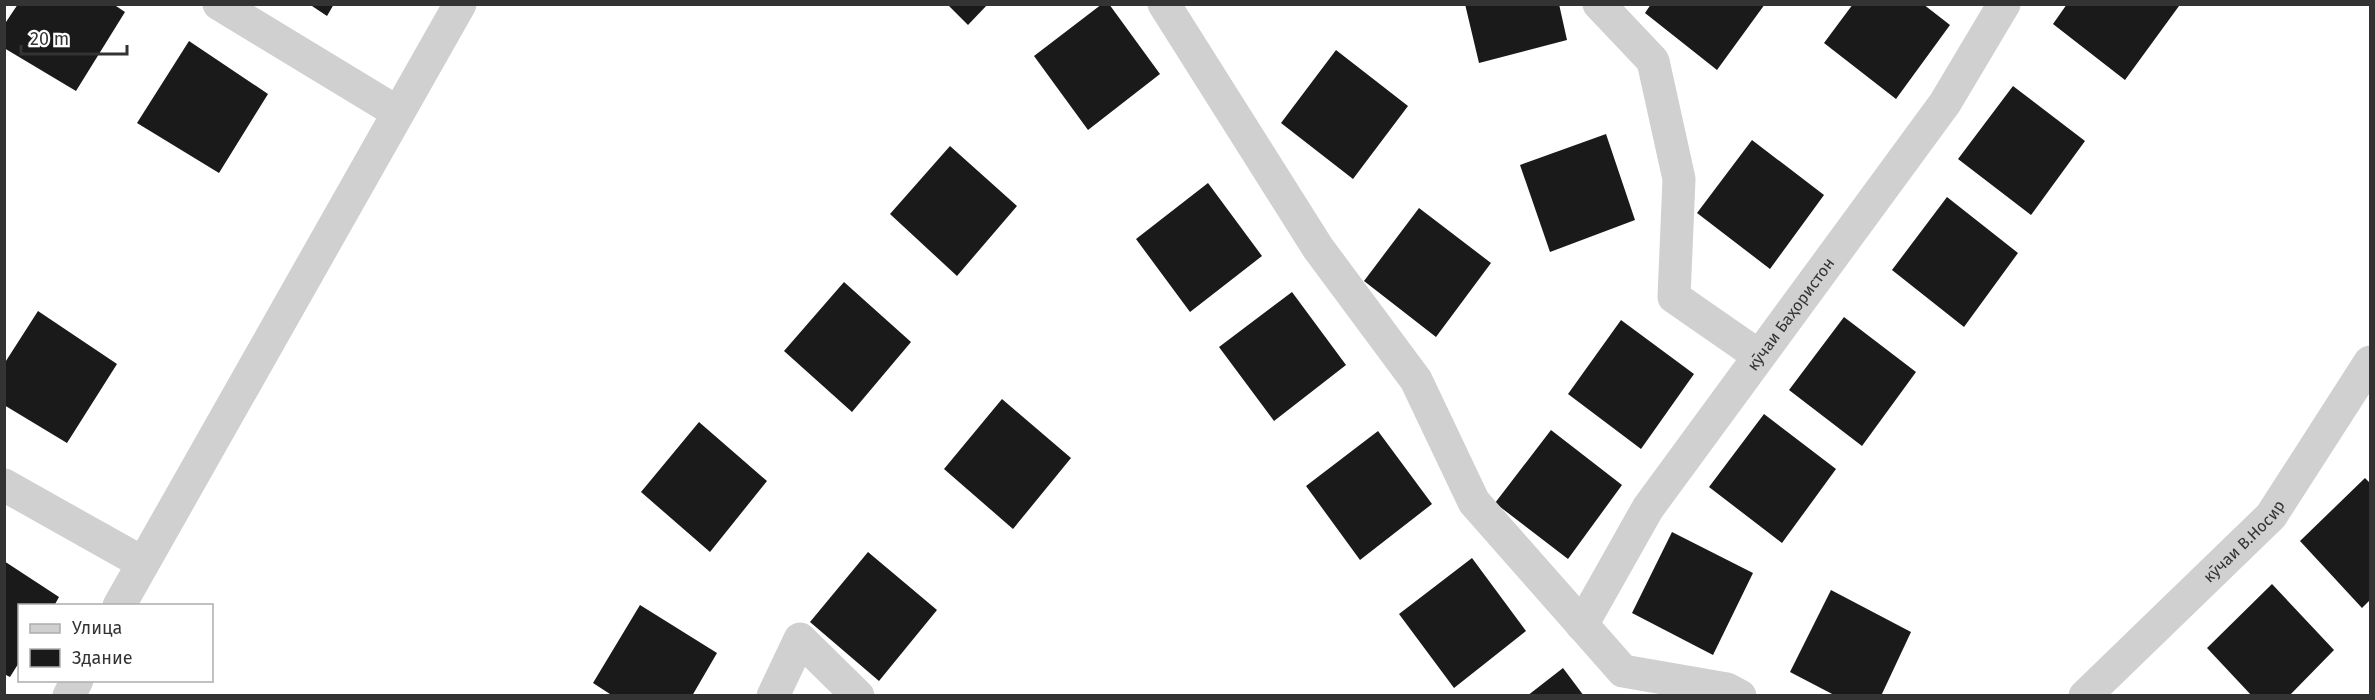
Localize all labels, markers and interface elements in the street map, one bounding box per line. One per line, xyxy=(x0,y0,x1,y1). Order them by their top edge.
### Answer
scale bar xyxy=(21,18,128,56)
text: 20 m xyxy=(30,28,69,50)
street label: кӯчаи Баҳористон xyxy=(1743,254,1838,374)
street label: кӯчаи В.Носир xyxy=(2199,496,2288,586)
legend xyxy=(18,604,213,682)
text: Улица xyxy=(72,617,122,639)
text: Здание xyxy=(72,647,133,669)

